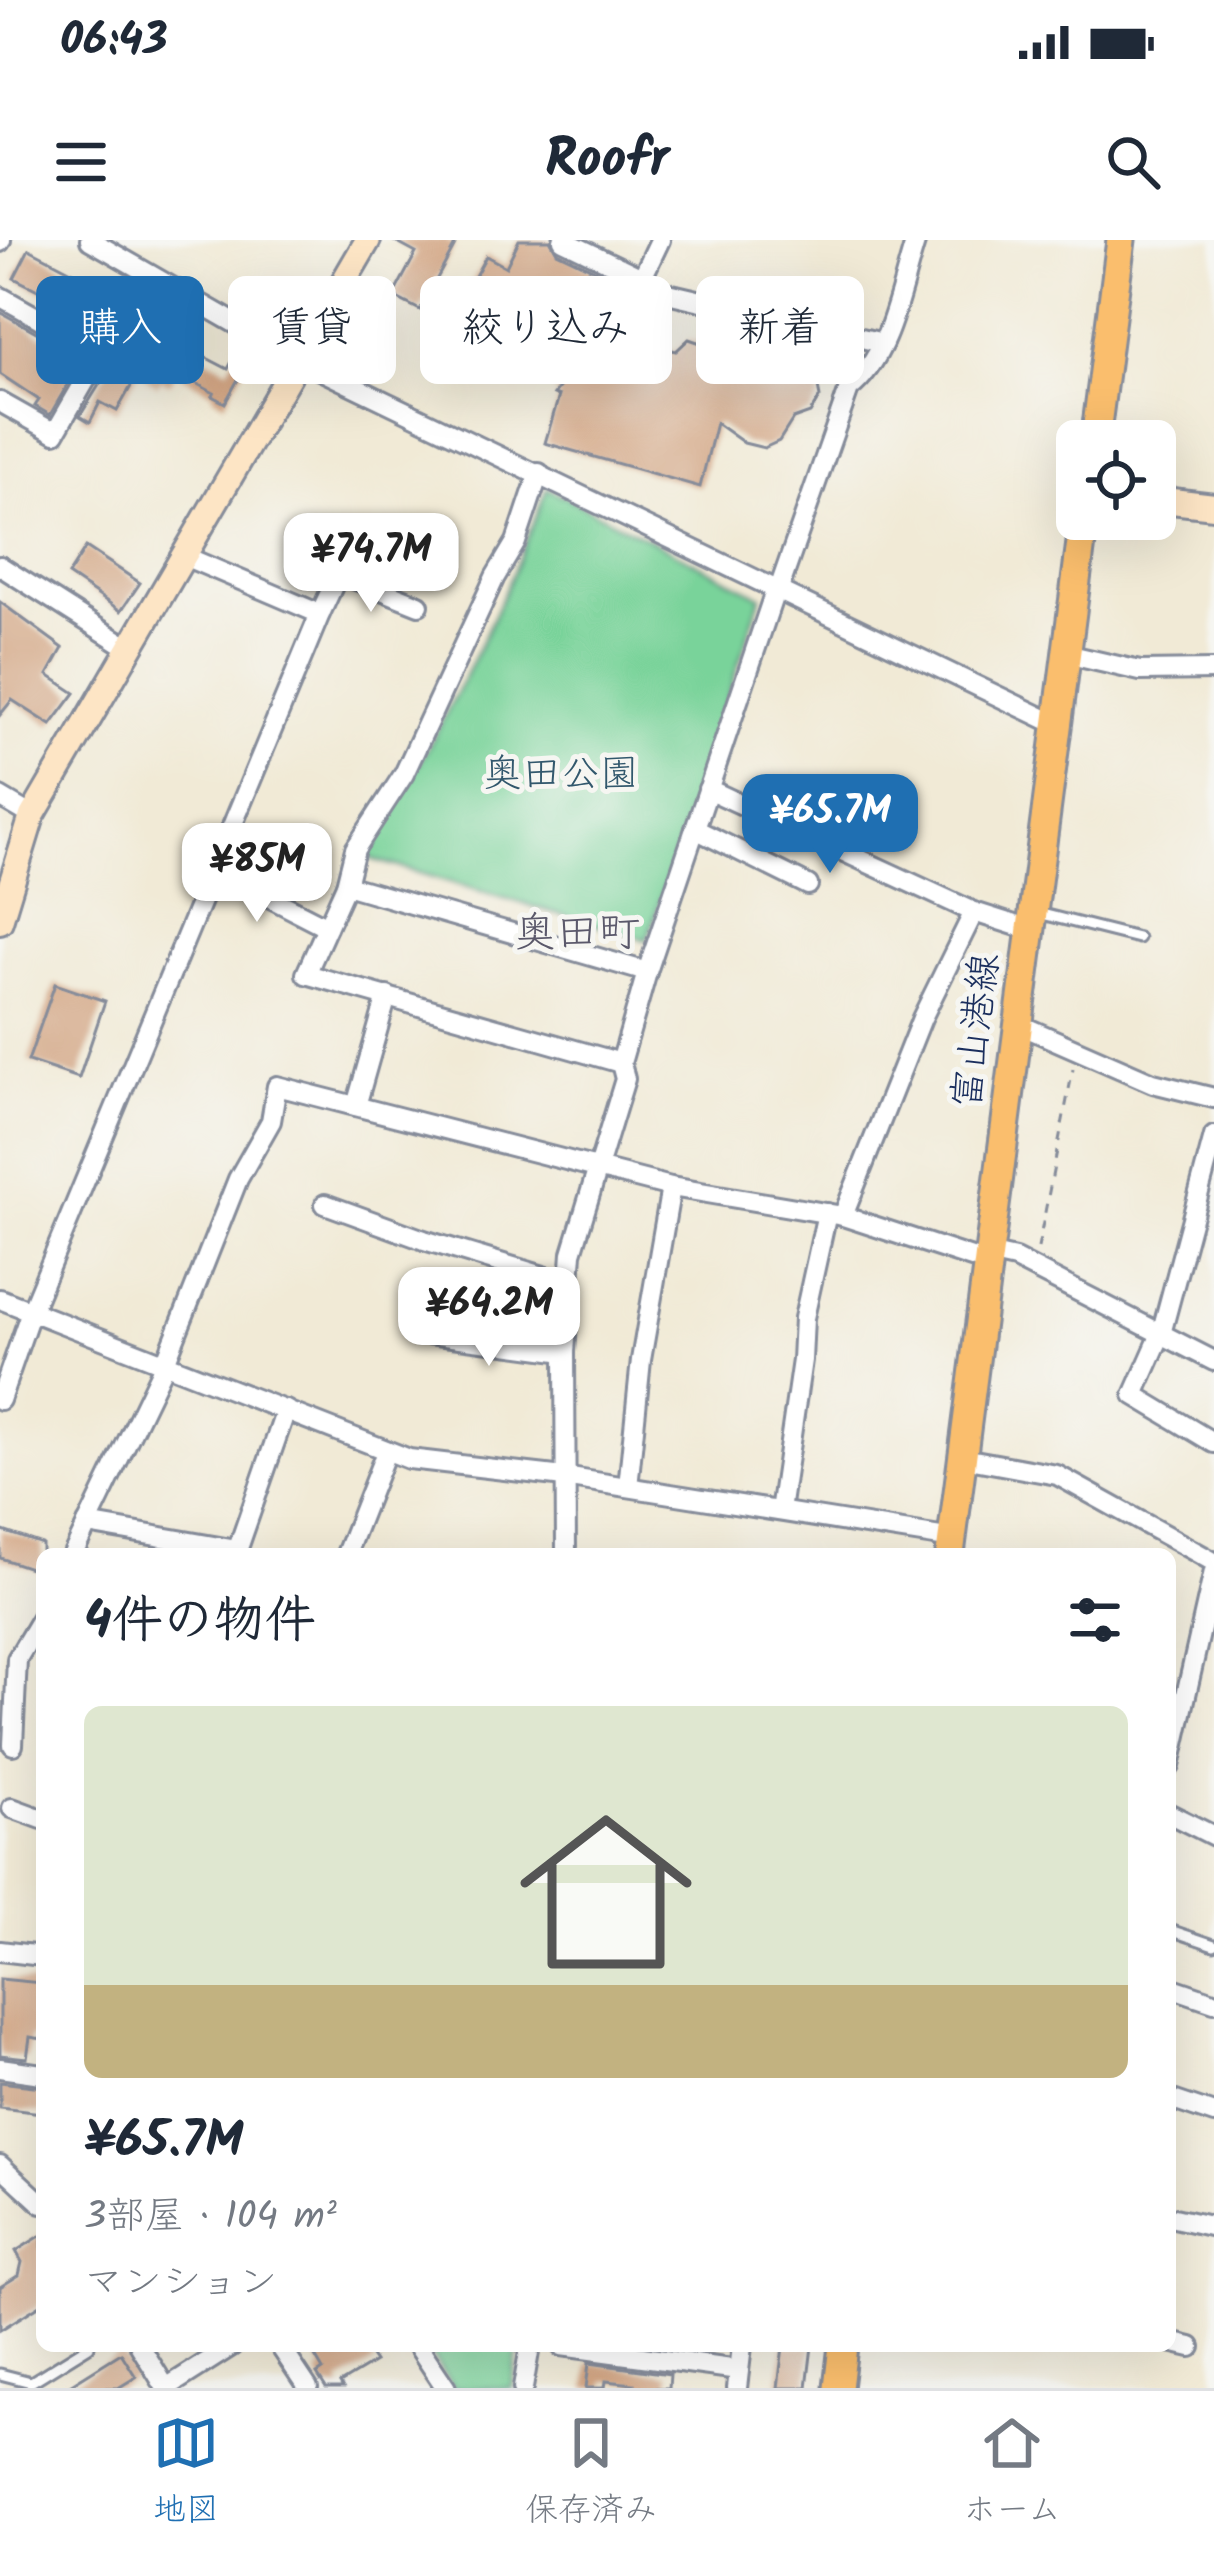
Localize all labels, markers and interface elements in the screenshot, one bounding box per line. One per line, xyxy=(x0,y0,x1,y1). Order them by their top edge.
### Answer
text: 06:43 xyxy=(60,6,168,78)
text: Roofr xyxy=(545,119,669,205)
icon: menu xyxy=(48,129,114,195)
icon: search xyxy=(1100,129,1166,195)
chip: 購入 xyxy=(36,276,204,384)
chip: 賃貸 xyxy=(228,276,396,384)
chip: 絞り込み xyxy=(420,276,672,384)
chip: 新着 xyxy=(696,276,864,384)
map controls xyxy=(1056,420,1176,540)
button: locate xyxy=(1056,420,1176,540)
pin: ¥74.7M xyxy=(273,513,469,615)
text: ¥74.7M xyxy=(311,521,431,583)
park label: 奥田公園 xyxy=(483,745,639,807)
pin: ¥65.7M xyxy=(732,774,928,876)
text: ¥65.7M xyxy=(769,782,891,844)
pin: ¥85M xyxy=(186,823,328,925)
text: ¥85M xyxy=(209,831,305,893)
district label: 奥田町 xyxy=(514,901,640,968)
street label: 富山港線 xyxy=(938,950,1018,1112)
pin: ¥64.2M xyxy=(391,1267,587,1369)
text: ¥64.2M xyxy=(425,1275,553,1337)
text: 4件の物件 xyxy=(84,1582,316,1663)
icon: filters xyxy=(1062,1587,1128,1653)
icon: home xyxy=(498,1784,714,2000)
text: ¥65.7M xyxy=(84,2102,244,2183)
text: 3部屋 · 104 m² xyxy=(84,2187,337,2249)
text: マンション xyxy=(84,2253,277,2315)
tab: 地図 xyxy=(153,2410,219,2538)
tab: 保存済み xyxy=(525,2410,657,2538)
tab: ホーム xyxy=(963,2410,1061,2538)

